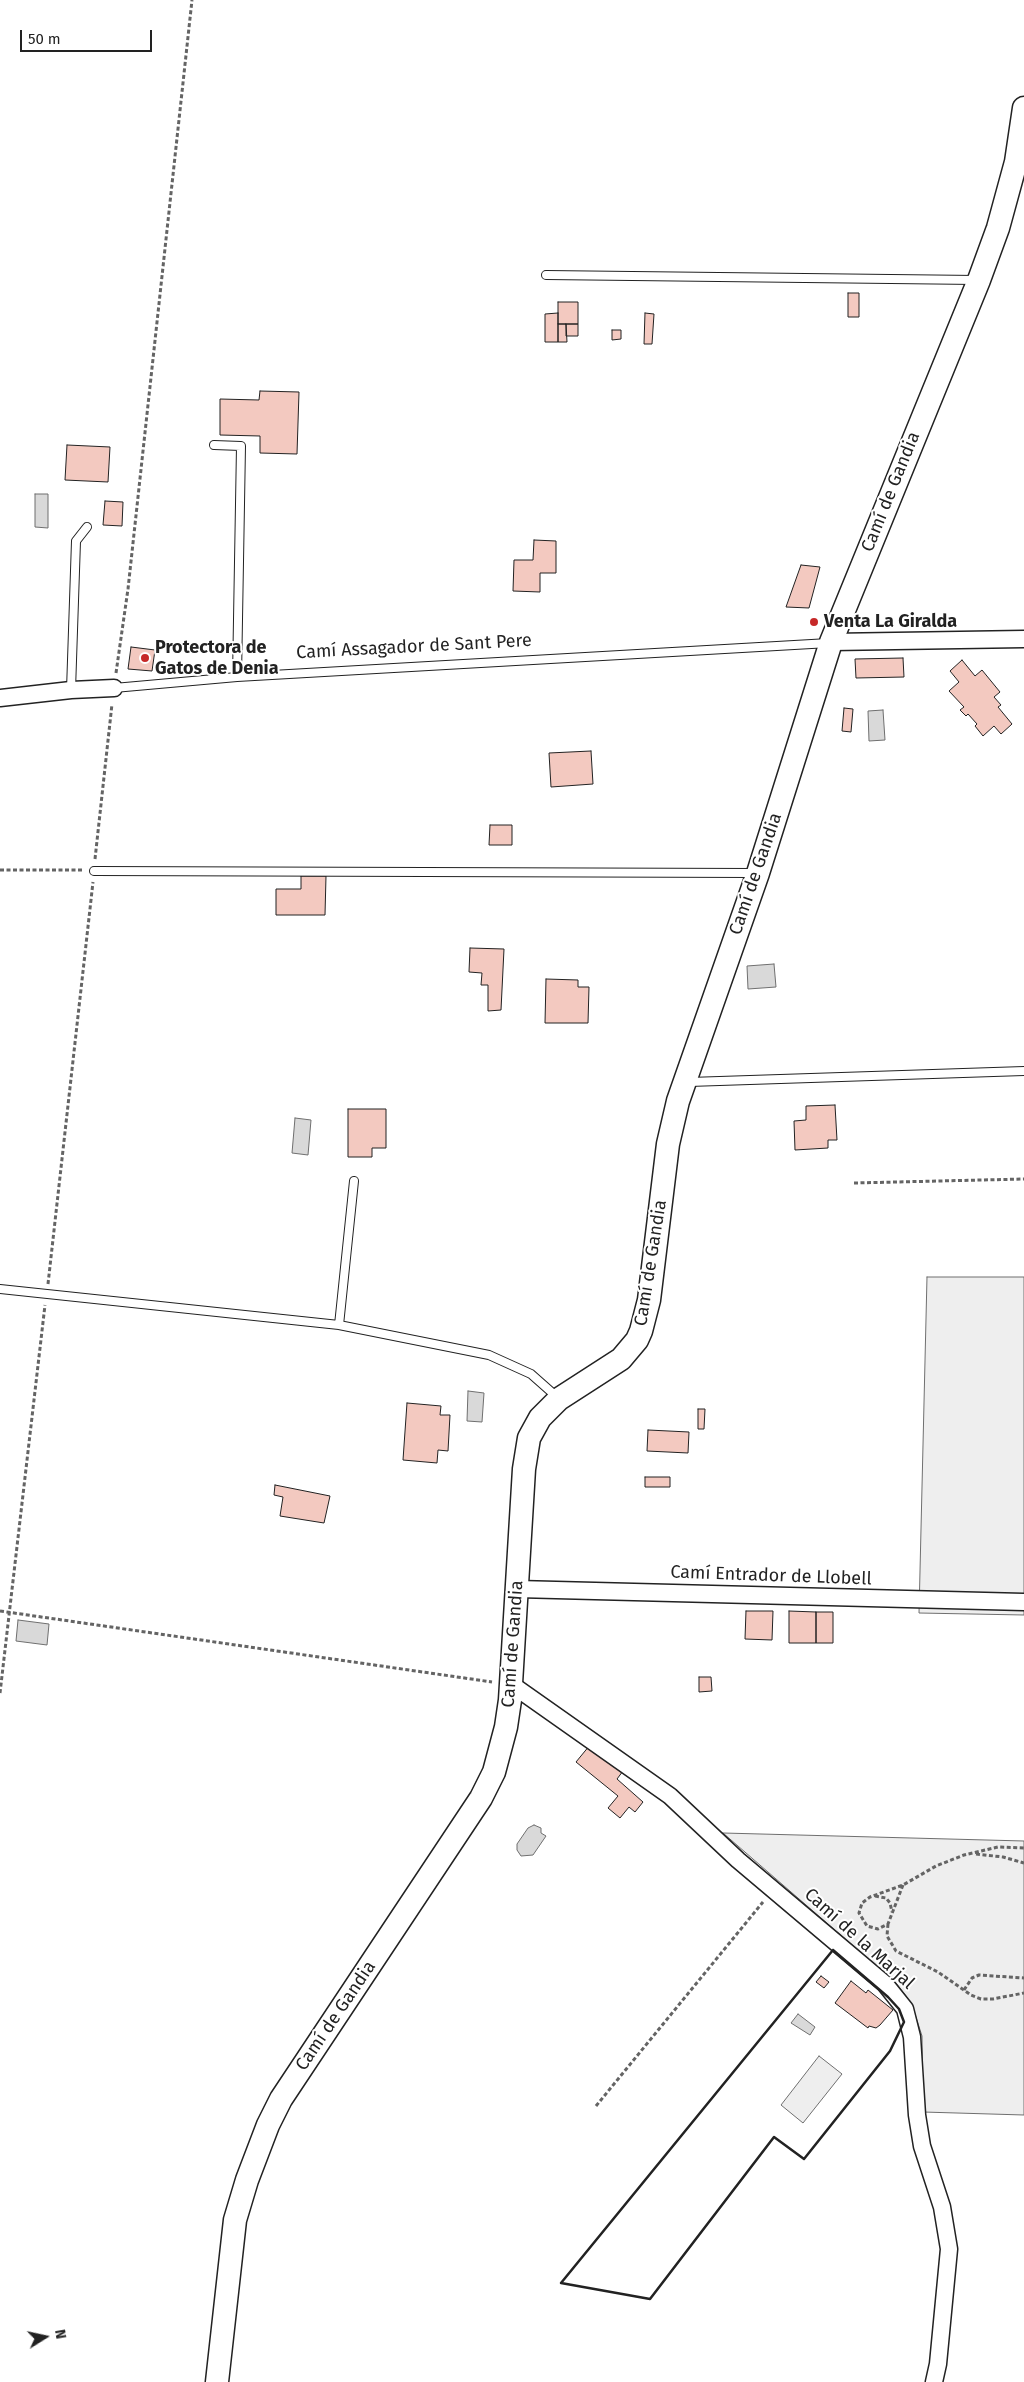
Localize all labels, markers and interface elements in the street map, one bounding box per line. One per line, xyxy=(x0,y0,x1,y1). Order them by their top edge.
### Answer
scale bar xyxy=(22,20,155,52)
text: 50 m xyxy=(28,30,61,48)
street label: Camí de Gandia xyxy=(857,429,925,555)
place label: Venta La Giralda xyxy=(824,611,957,633)
marker: Venta La Giralda xyxy=(808,616,820,628)
street label: Camí Assagador de Sant Pere xyxy=(296,630,532,664)
place label: Protectora de Gatos de Denia xyxy=(155,637,279,680)
marker: Protectora de Gatos de Denia xyxy=(139,652,151,664)
street label: Camí de Gandia xyxy=(725,810,787,938)
street label: Camí de Gandia xyxy=(630,1198,672,1328)
street label: Camí Entrador de Llobell xyxy=(670,1562,872,1590)
street label: Camí de Gandia xyxy=(498,1580,528,1708)
street label: Camí de la Marjal xyxy=(800,1884,918,1994)
street label: Camí de Gandia xyxy=(291,1957,381,2075)
north arrow xyxy=(20,2312,70,2362)
text: N xyxy=(51,2328,69,2340)

